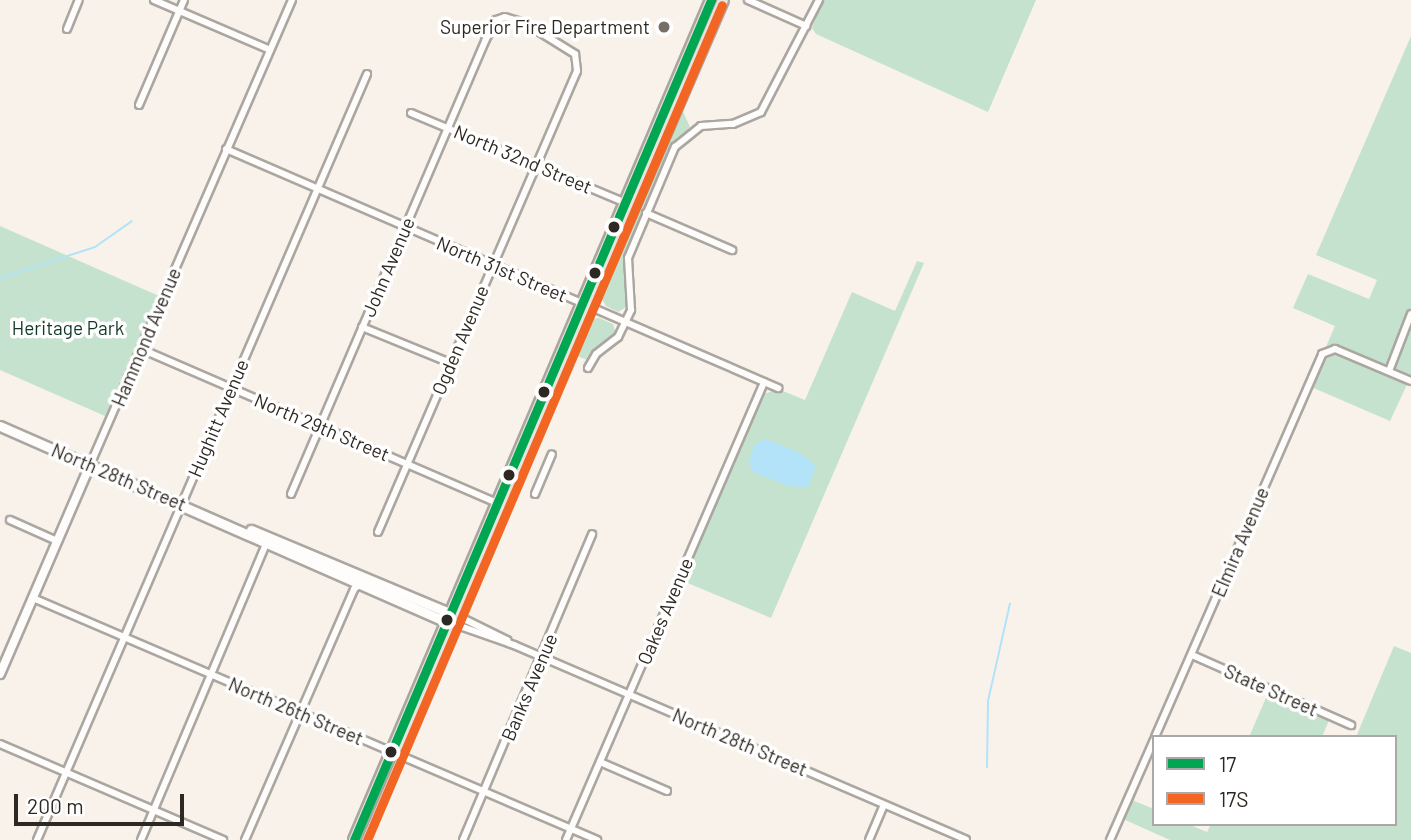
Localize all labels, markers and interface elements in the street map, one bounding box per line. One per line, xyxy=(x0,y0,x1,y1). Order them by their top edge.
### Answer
place label: Superior Fire Department xyxy=(440,16,650,38)
marker: Superior Fire Department xyxy=(656,19,672,35)
street label: North 32nd Street xyxy=(451,120,595,198)
street label: John Avenue xyxy=(357,214,419,320)
unlabelled marker xyxy=(607,220,621,234)
street label: North 31st Street xyxy=(433,231,571,307)
street label: Hammond Avenue xyxy=(107,264,185,410)
unlabelled marker xyxy=(588,266,602,280)
street label: Ogden Avenue xyxy=(427,282,493,398)
park label: Heritage Park xyxy=(12,317,124,339)
street label: Hughitt Avenue xyxy=(183,356,253,480)
unlabelled marker xyxy=(537,385,551,399)
street label: North 29th Street xyxy=(251,388,393,466)
street label: North 28th Street xyxy=(48,438,190,516)
unlabelled marker xyxy=(502,468,516,482)
street label: Elmira Avenue xyxy=(1207,484,1273,600)
street label: Oakes Avenue xyxy=(632,554,698,668)
unlabelled marker xyxy=(440,613,454,627)
street label: Banks Avenue xyxy=(496,630,562,744)
street label: State Street xyxy=(1221,659,1321,721)
street label: North 26th Street xyxy=(225,672,367,750)
street label: North 28th Street xyxy=(669,703,811,781)
legend xyxy=(1152,735,1397,826)
unlabelled marker xyxy=(384,745,398,759)
text: 17 xyxy=(1219,751,1236,776)
scale bar xyxy=(18,780,187,824)
text: 17S xyxy=(1219,786,1249,811)
text: 200 m xyxy=(27,793,84,818)

